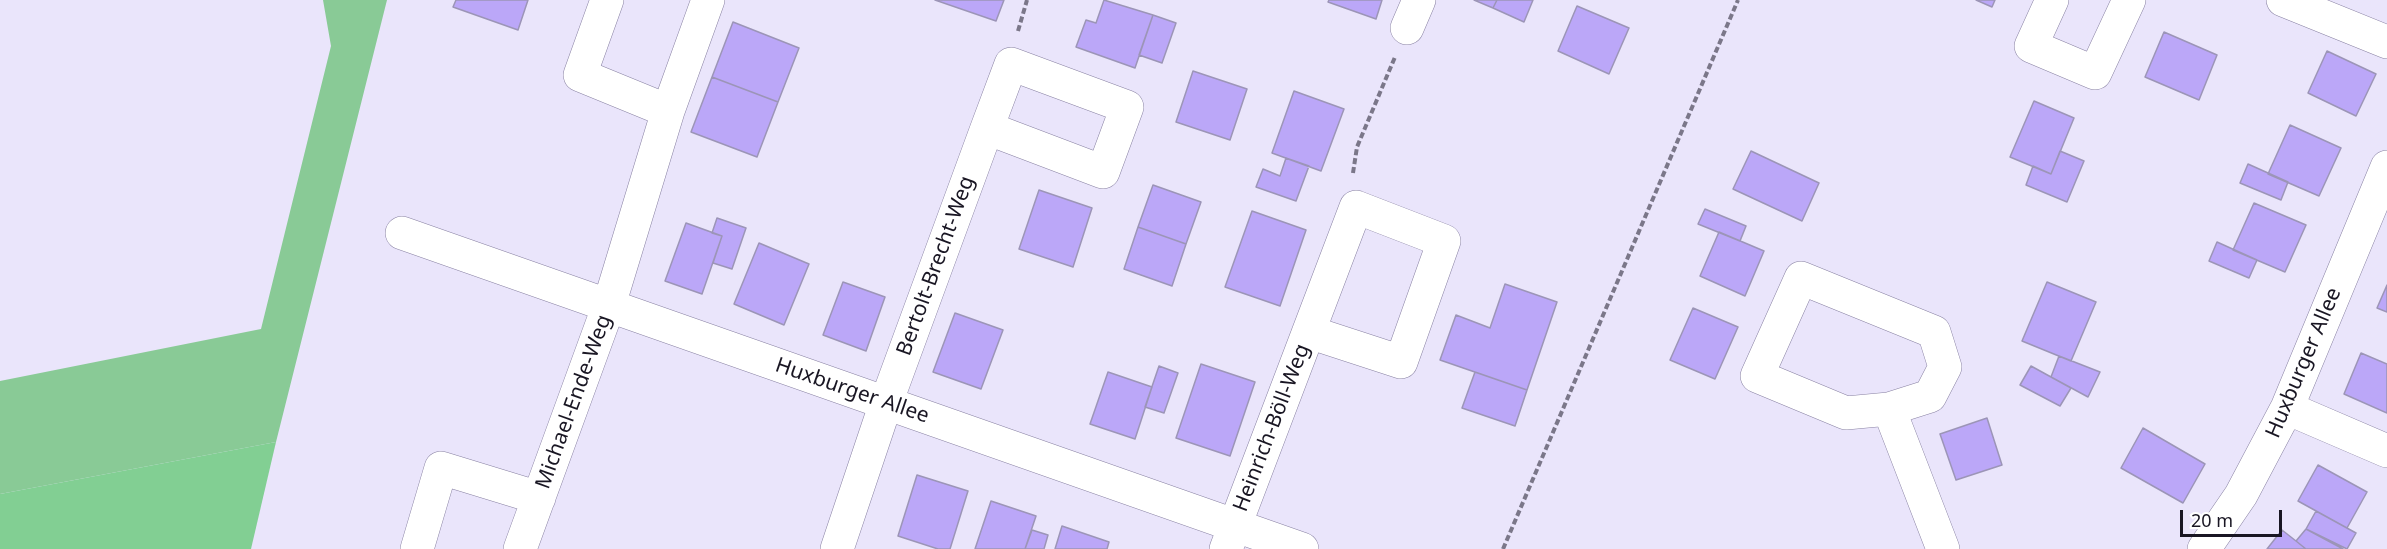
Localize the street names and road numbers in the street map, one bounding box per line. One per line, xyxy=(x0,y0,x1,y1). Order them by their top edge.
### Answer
street label: Bertolt-Brecht-Weg xyxy=(892,173,980,359)
street label: Huxburger Allee xyxy=(2261,284,2347,442)
street label: Michael-Ende-Weg xyxy=(531,312,617,492)
street label: Heinrich-Böll-Weg xyxy=(1228,341,1316,515)
street label: Huxburger Allee xyxy=(772,353,932,429)

